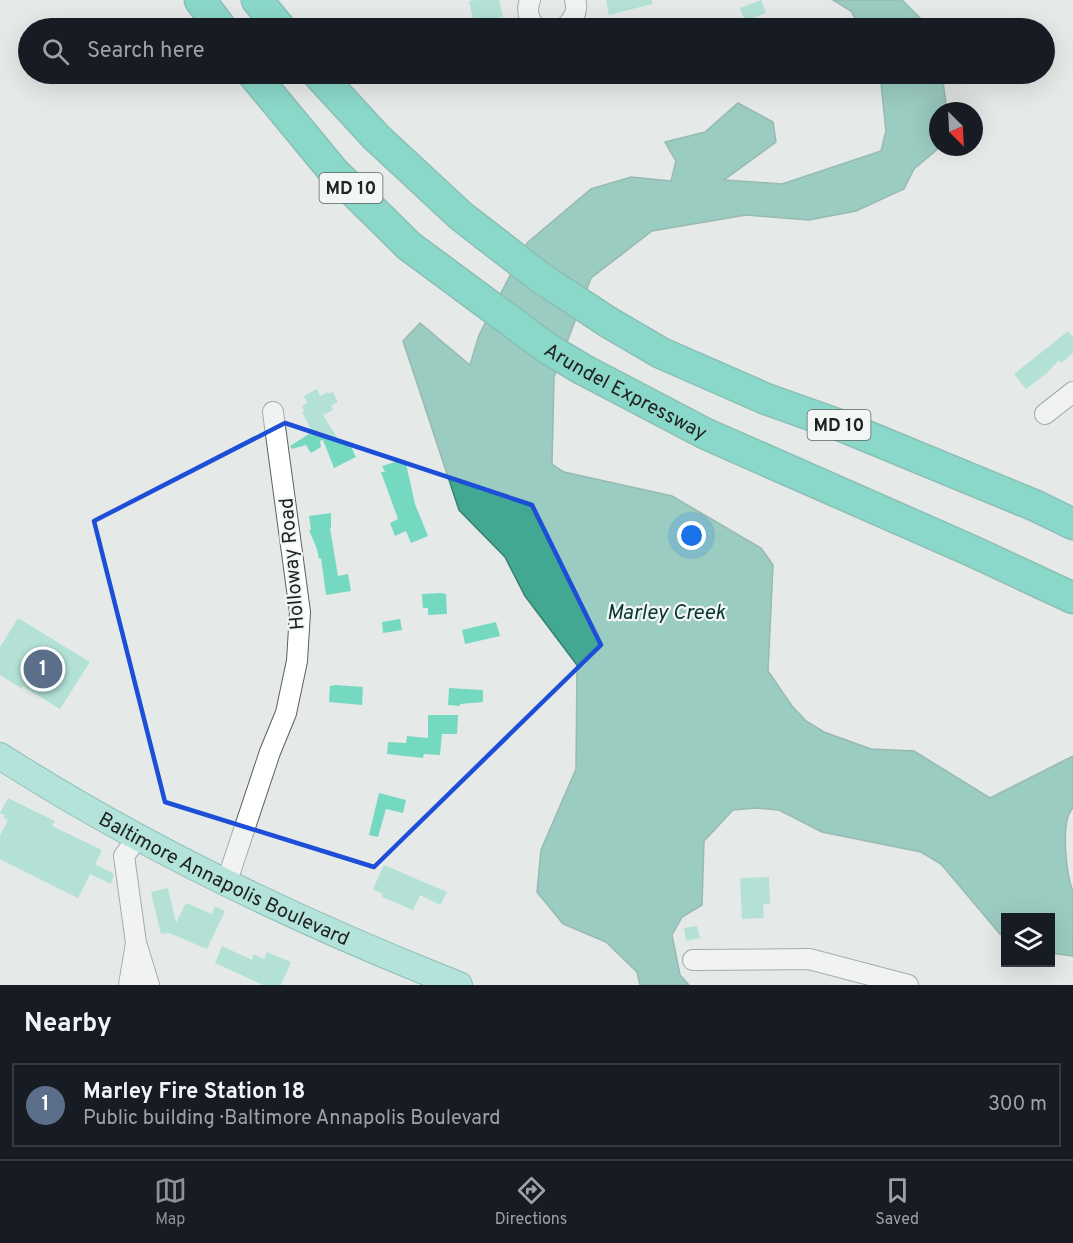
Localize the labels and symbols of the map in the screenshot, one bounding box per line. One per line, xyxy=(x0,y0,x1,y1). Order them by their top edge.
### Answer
north arrow xyxy=(929,102,983,156)
road number: MD 10 xyxy=(320,173,382,203)
street label: Arundel Expressway xyxy=(539,338,711,447)
road number: MD 10 xyxy=(808,410,870,440)
street label: Holloway Road xyxy=(274,497,312,631)
your location xyxy=(677,521,706,550)
water label: Marley Creek xyxy=(607,600,726,627)
pin: 1 xyxy=(24,646,63,692)
street label: Baltimore Annapolis Boulevard xyxy=(93,807,353,953)

